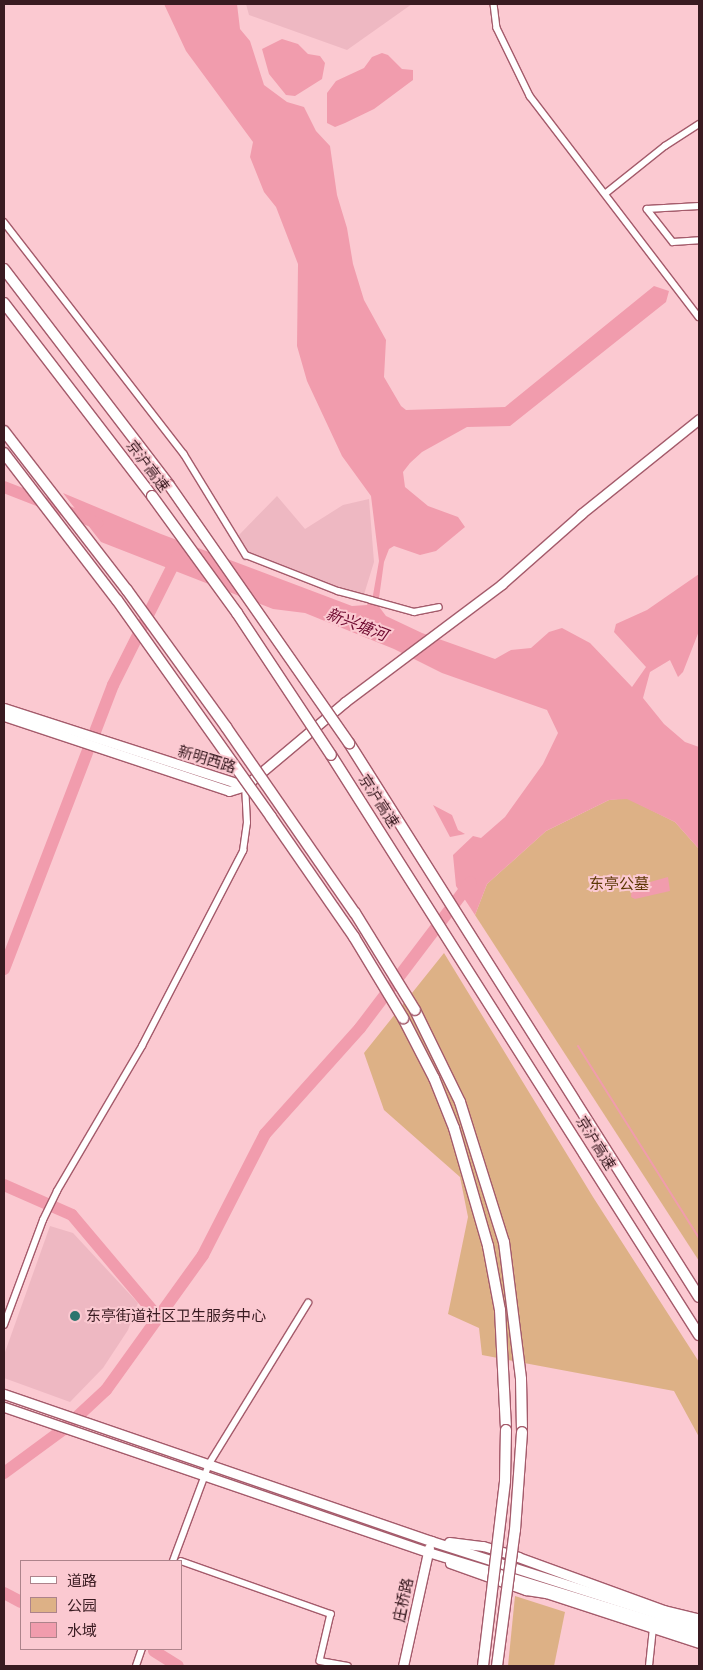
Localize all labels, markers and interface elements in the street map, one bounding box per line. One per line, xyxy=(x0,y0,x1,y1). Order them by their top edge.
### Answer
street label: 京沪高速 xyxy=(123,437,173,495)
water label: 新兴塘河 xyxy=(324,604,390,644)
street label: 新明西路 xyxy=(176,742,238,776)
street label: 京沪高速 xyxy=(355,771,403,831)
park label: 东亭公墓 xyxy=(589,875,649,893)
street label: 京沪高速 xyxy=(572,1113,620,1173)
place label: 东亭街道社区卫生服务中心 xyxy=(86,1307,266,1325)
marker: 东亭街道社区卫生服务中心 xyxy=(68,1309,82,1323)
legend xyxy=(20,1560,182,1650)
text: 道路 xyxy=(67,1571,97,1589)
street label: 庄桥路 xyxy=(390,1576,416,1624)
text: 公园 xyxy=(67,1596,97,1614)
text: 水域 xyxy=(67,1621,97,1639)

